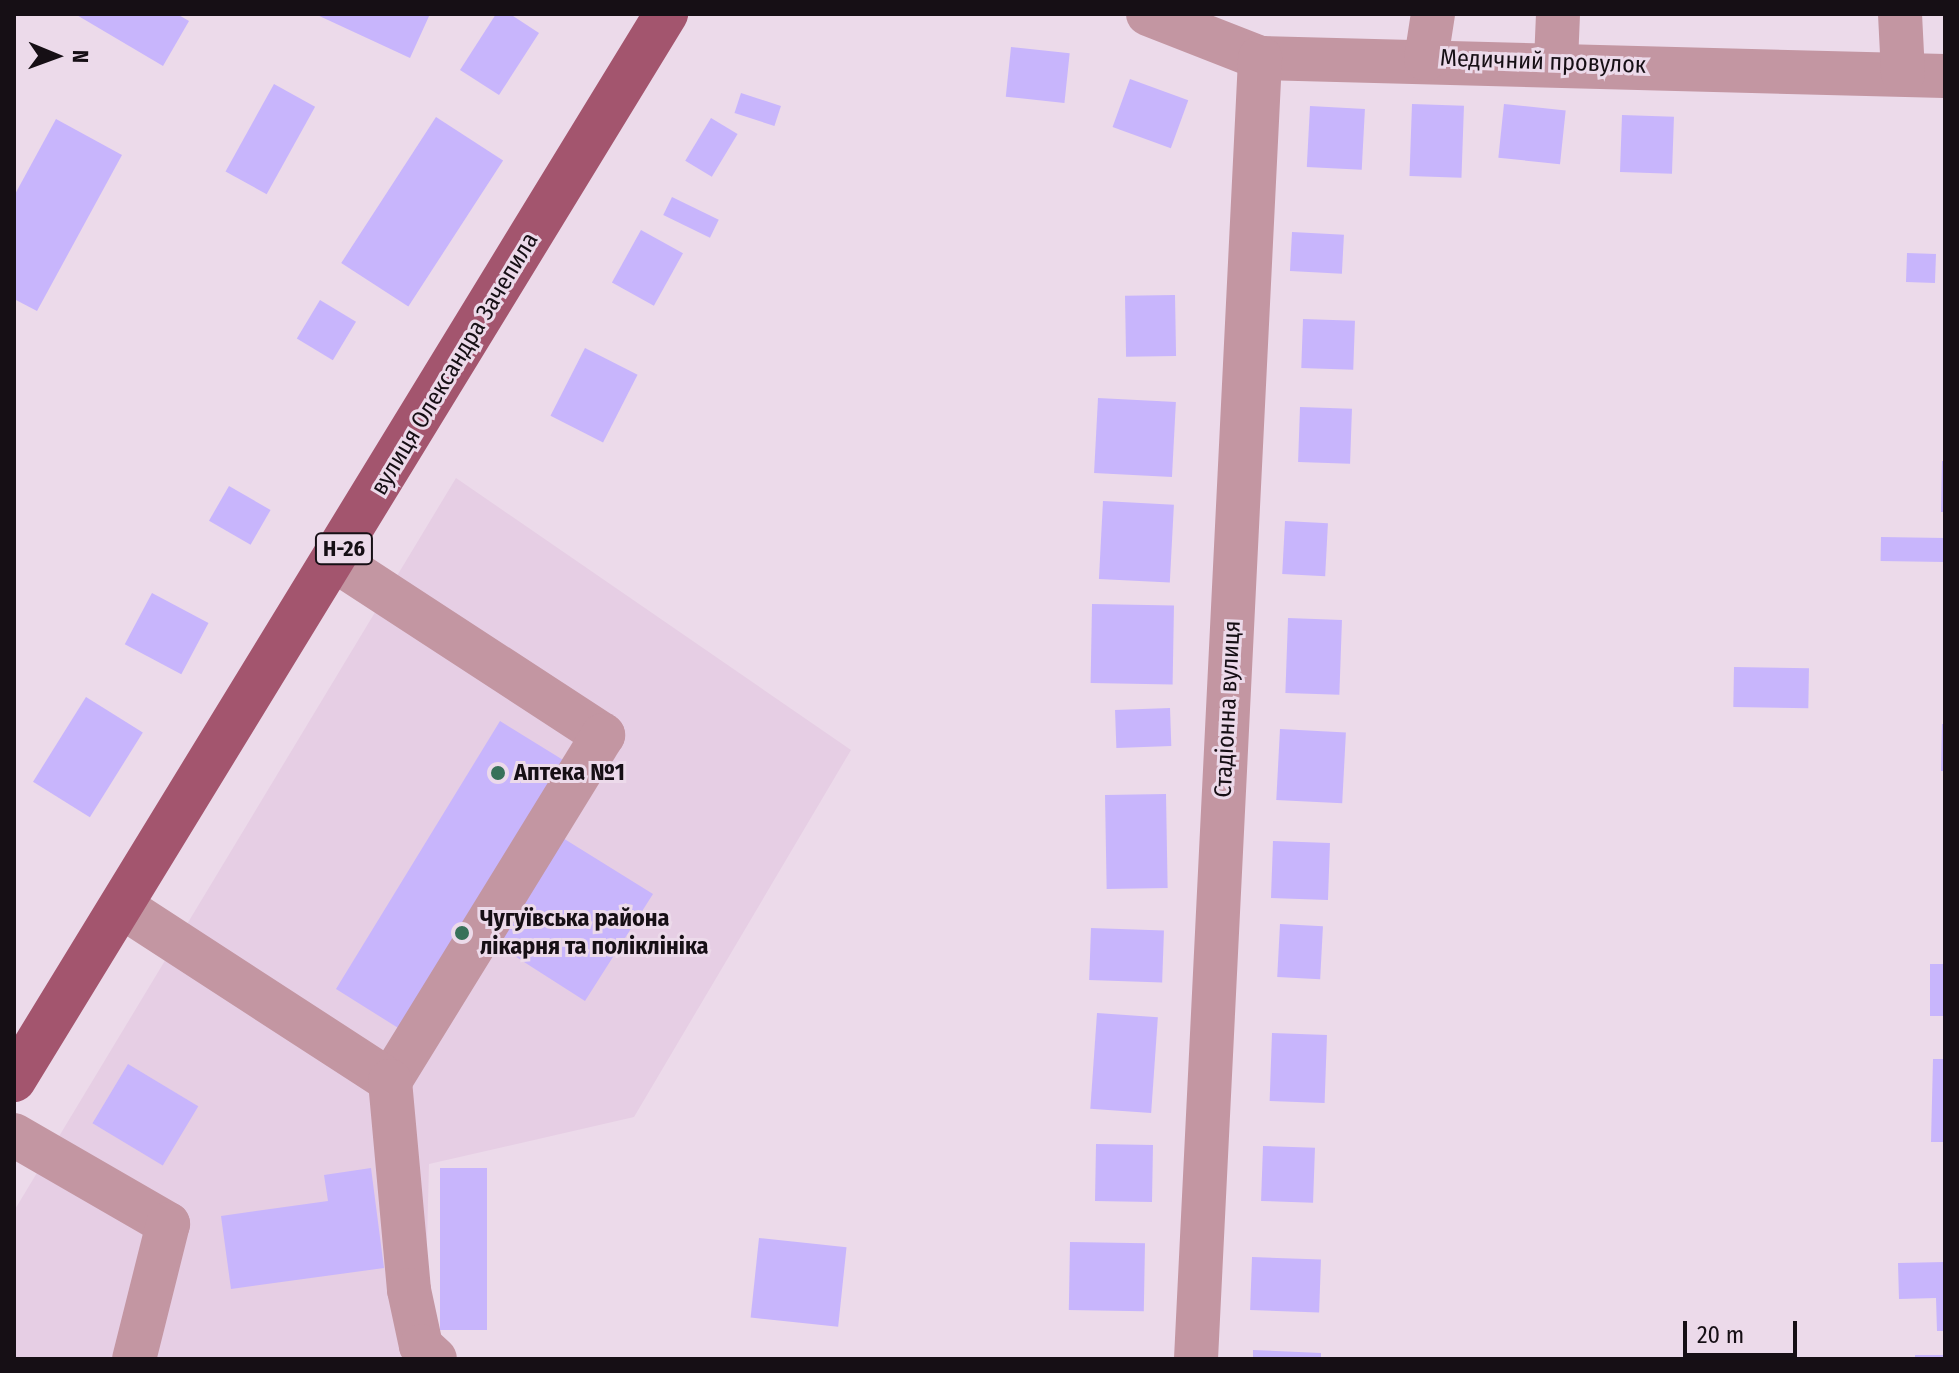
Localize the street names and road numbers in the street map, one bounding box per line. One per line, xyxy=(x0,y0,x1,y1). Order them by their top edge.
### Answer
street label: Медичний провулок xyxy=(1439,44,1647,80)
street label: вулиця Олександра Зачепила xyxy=(365,228,545,500)
road number: Н-26 xyxy=(314,531,374,567)
street label: Стадіонна вулиця xyxy=(1209,620,1247,798)

